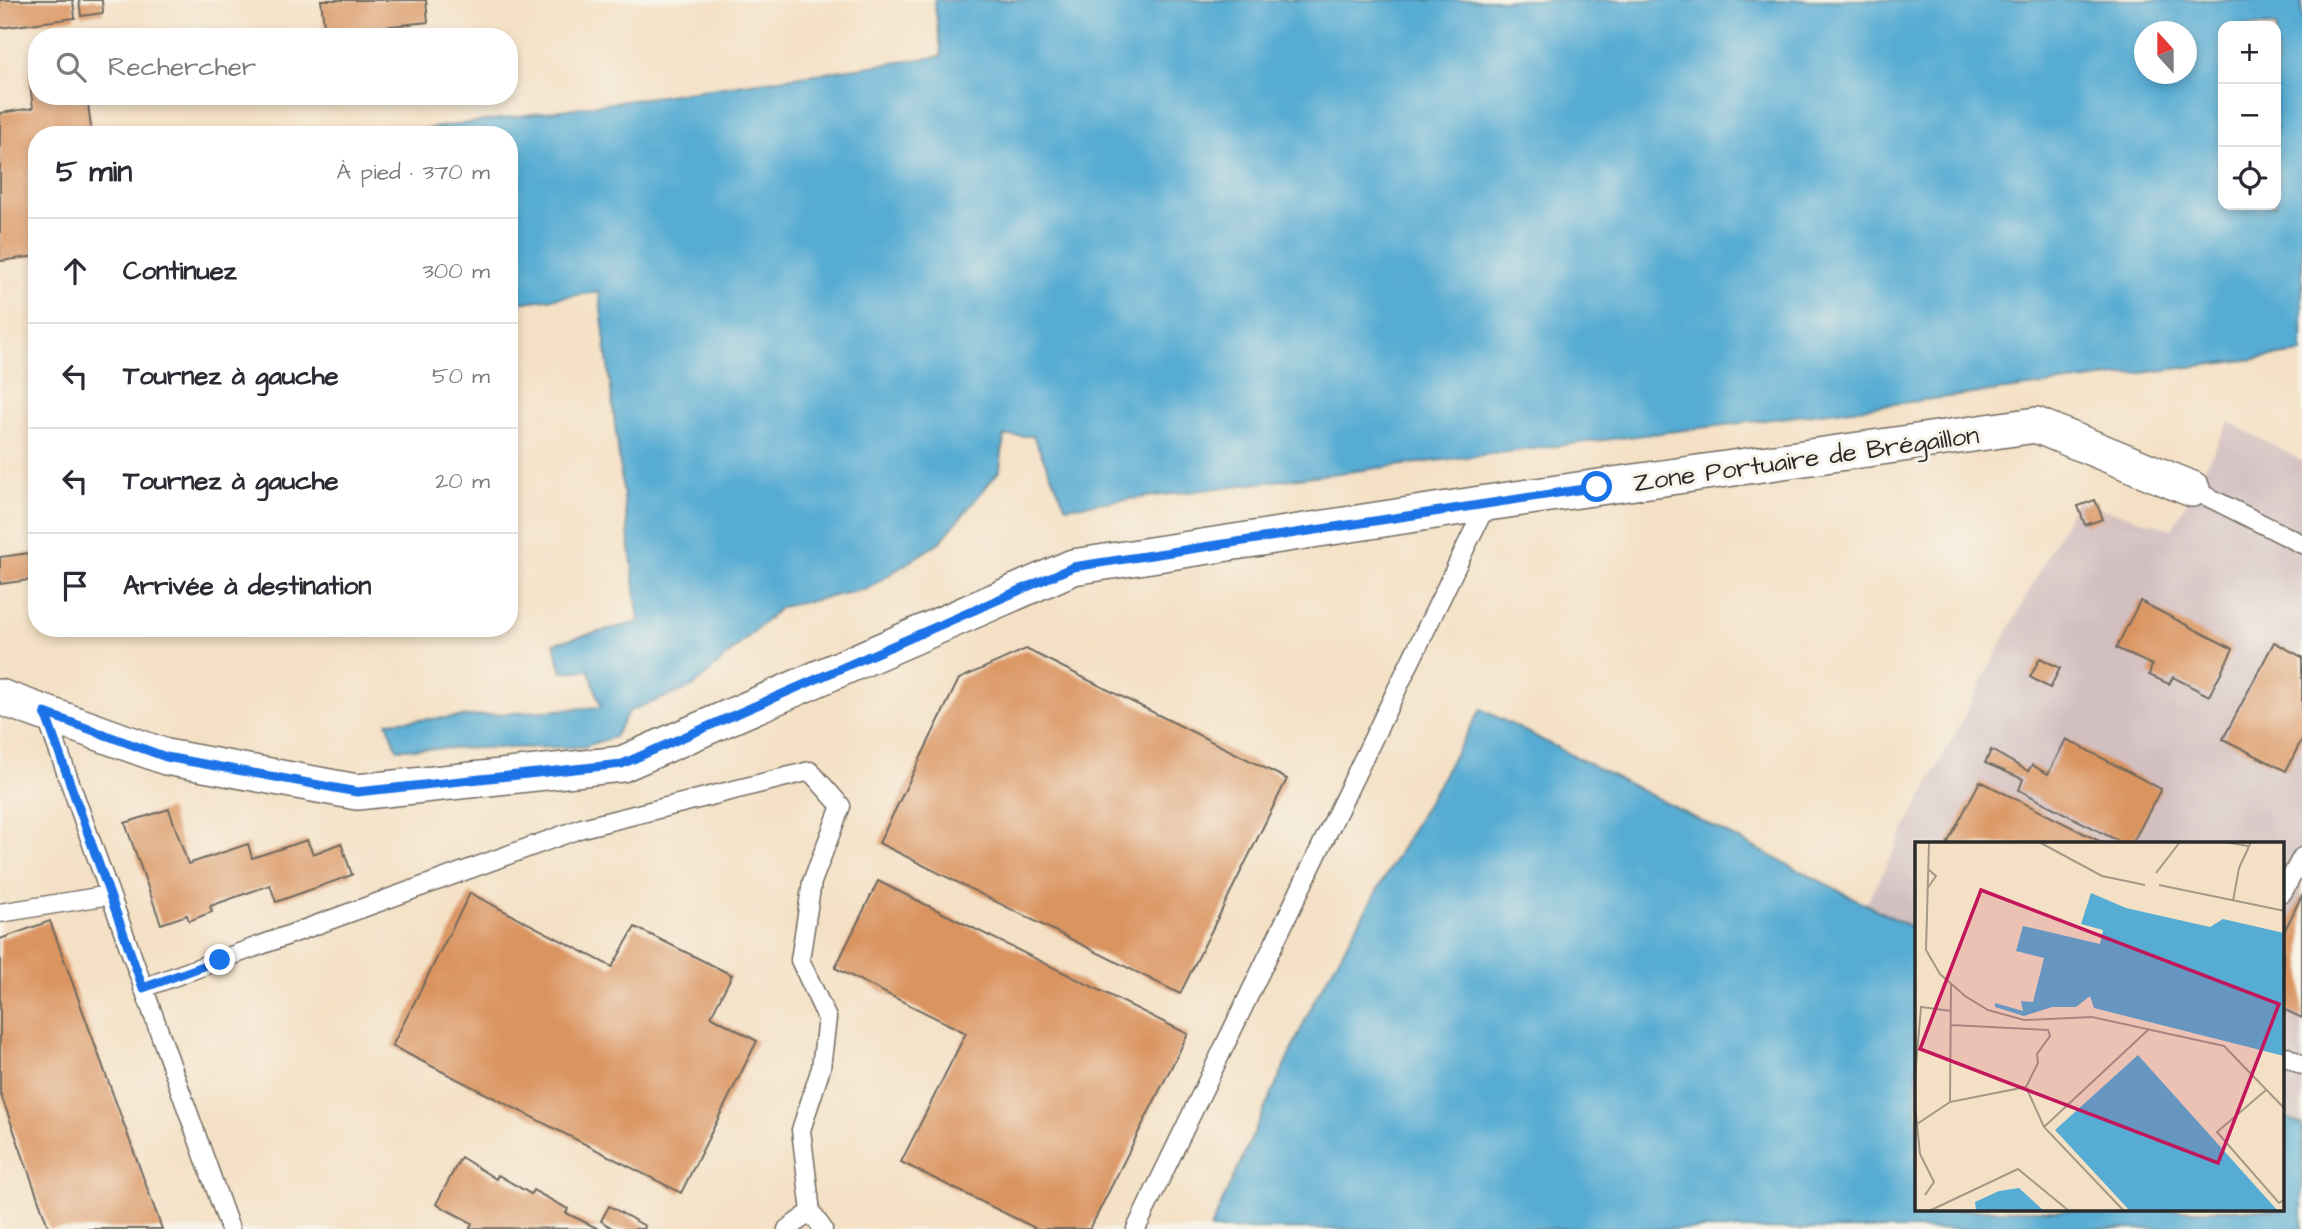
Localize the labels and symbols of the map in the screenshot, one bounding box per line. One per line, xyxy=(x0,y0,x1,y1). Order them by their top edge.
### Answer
north arrow xyxy=(2134,21,2197,84)
street label: Zone Portuaire de Brégaillon xyxy=(1631,417,1982,503)
route start xyxy=(1581,471,1612,502)
inset map xyxy=(1915,842,2284,1212)
route end xyxy=(204,944,235,975)

